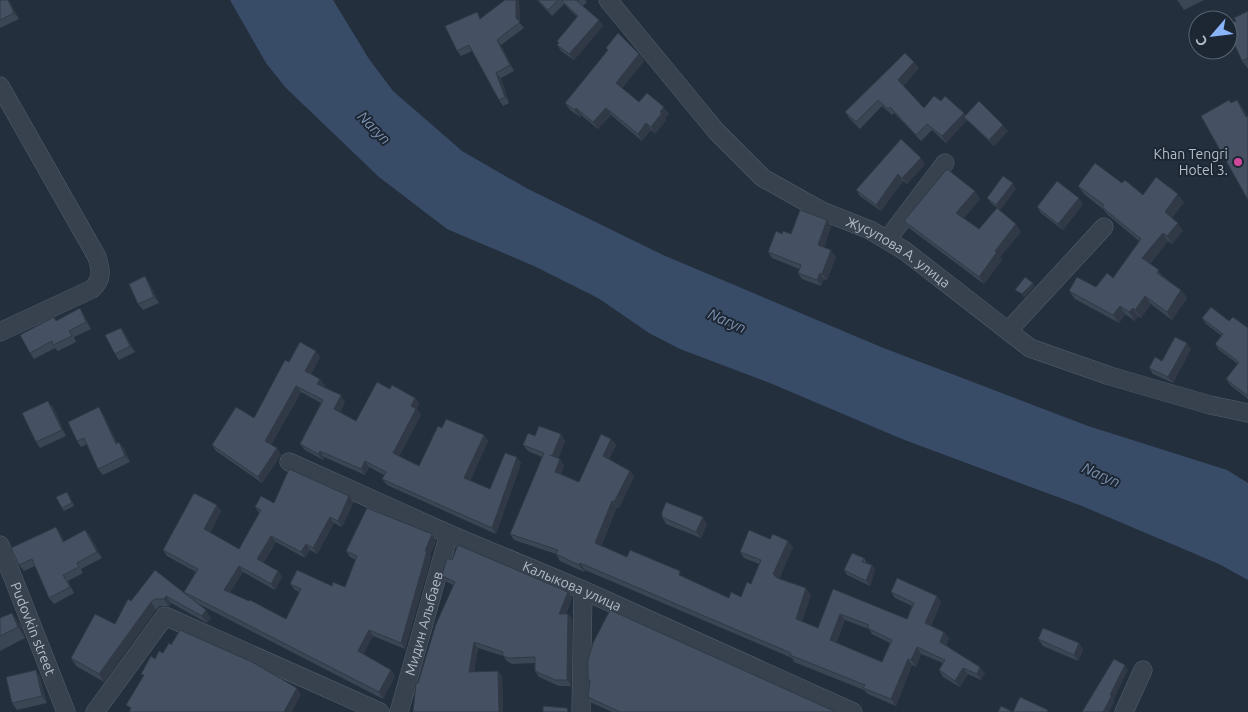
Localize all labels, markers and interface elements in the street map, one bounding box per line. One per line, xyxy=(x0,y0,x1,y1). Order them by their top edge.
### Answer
north arrow xyxy=(1188,10,1238,60)
text: С xyxy=(1192,33,1211,49)
water label: Naryn xyxy=(354,108,394,148)
place label: Khan Tengri Hotel 3. xyxy=(1153,146,1228,178)
marker: Khan Tengri Hotel 3. xyxy=(1232,156,1244,168)
street label: Жусупова А. улица xyxy=(844,213,953,291)
water label: Naryn xyxy=(706,305,749,336)
water label: Naryn xyxy=(1080,459,1123,490)
street label: Калыкова улица xyxy=(520,558,624,614)
street label: Мидин Алыбаев xyxy=(402,570,446,677)
street label: Pudovkin street xyxy=(7,580,59,678)

